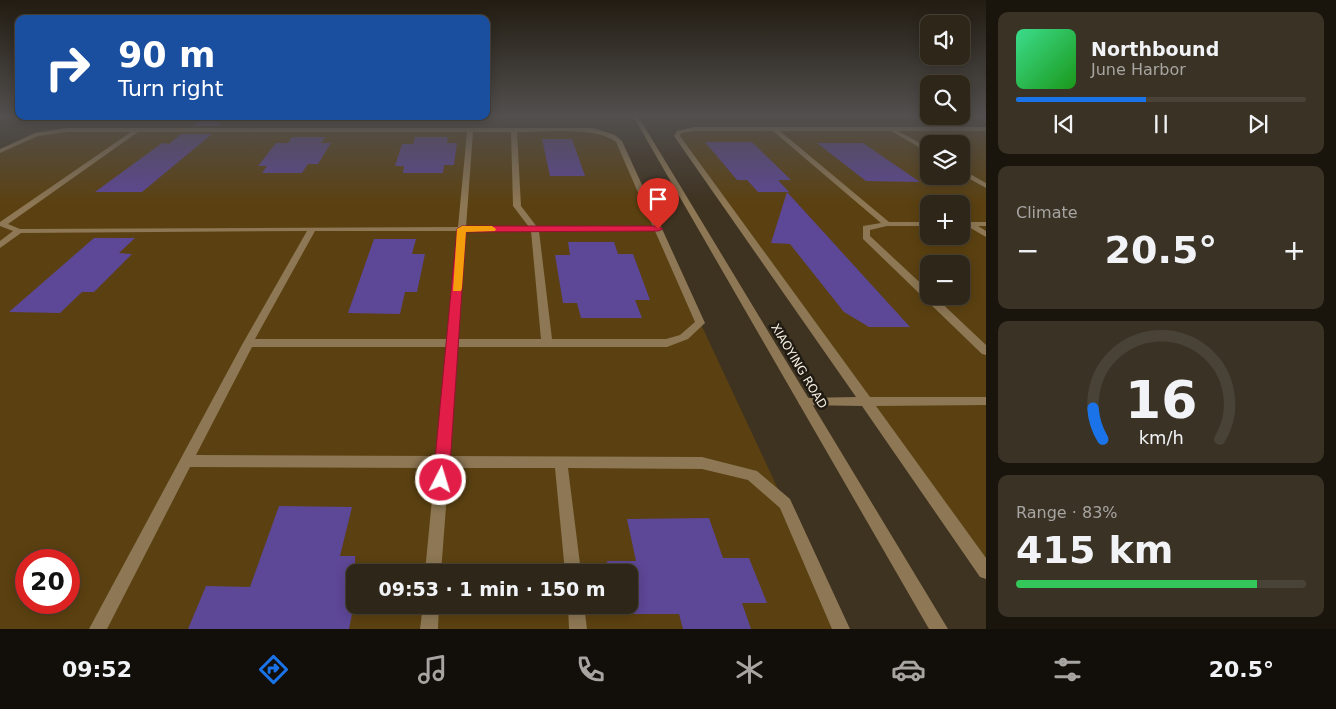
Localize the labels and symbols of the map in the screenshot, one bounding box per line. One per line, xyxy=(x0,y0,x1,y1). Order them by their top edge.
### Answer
pin xyxy=(637,178,679,229)
street label: XIAOYING ROAD xyxy=(768,321,830,411)
position arrow xyxy=(414,453,466,505)
speed limit sign: 20 xyxy=(15,549,80,614)

